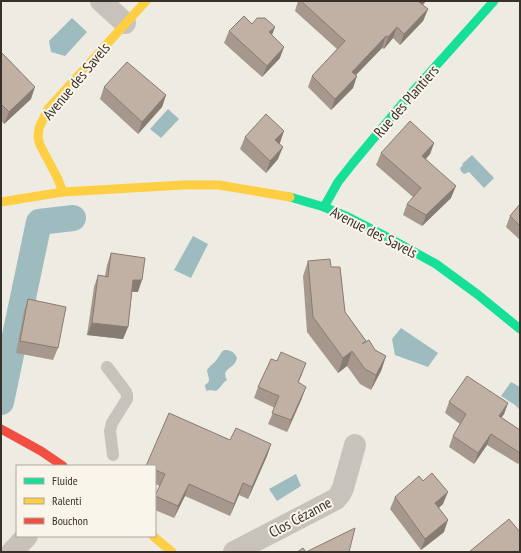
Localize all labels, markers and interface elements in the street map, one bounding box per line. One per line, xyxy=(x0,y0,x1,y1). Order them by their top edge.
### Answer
street label: Avenue des Savels xyxy=(38,38,114,124)
street label: Rue des Plantiers xyxy=(369,61,443,141)
street label: Avenue des Savels xyxy=(327,202,421,262)
legend xyxy=(16,465,156,537)
text: Fluide xyxy=(52,473,78,488)
text: Ralenti xyxy=(52,493,81,508)
street label: Clos Cézanne xyxy=(265,493,335,541)
text: Bouchon xyxy=(52,513,88,528)

